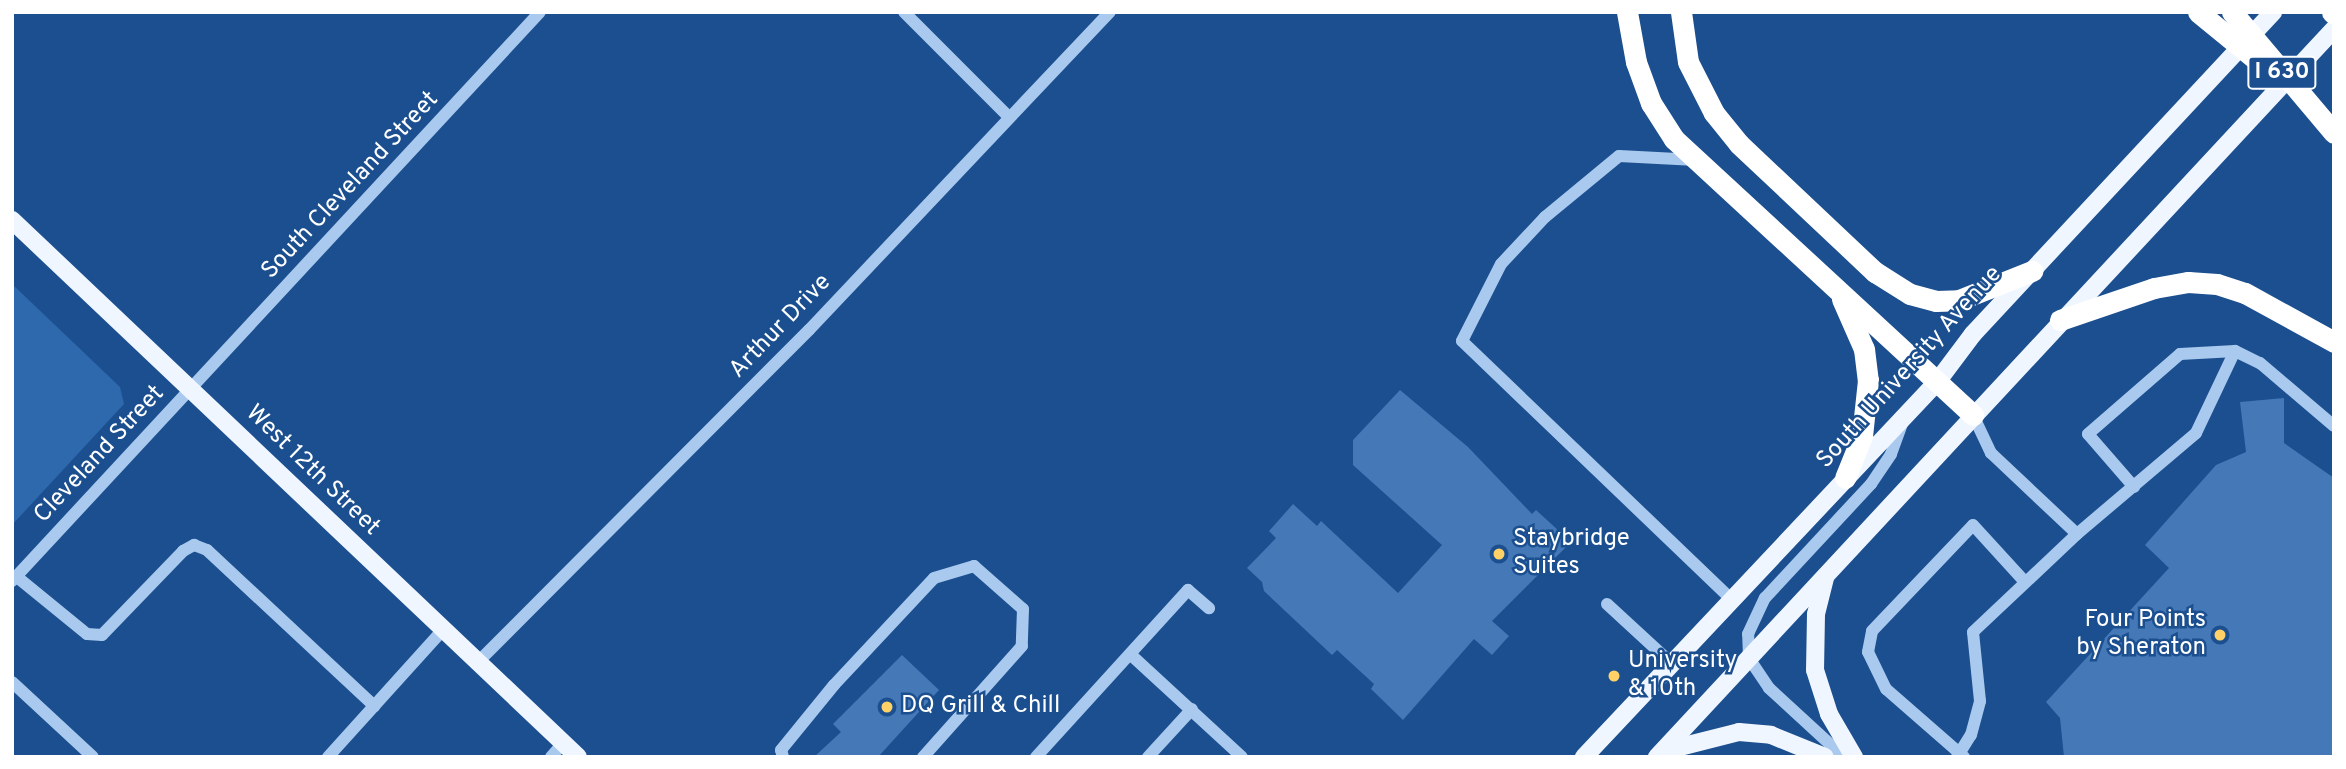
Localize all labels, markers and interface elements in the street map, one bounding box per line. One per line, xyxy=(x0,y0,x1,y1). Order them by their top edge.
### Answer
road number: I 630 xyxy=(2247,54,2317,92)
street label: South Cleveland Street xyxy=(257,86,445,286)
street label: South University Avenue xyxy=(1811,260,2009,476)
street label: Arthur Drive xyxy=(724,269,838,385)
street label: Cleveland Street xyxy=(29,380,171,530)
street label: West 12th Street xyxy=(239,400,385,542)
place label: Staybridge Suites xyxy=(1513,526,1630,582)
marker: Staybridge Suites xyxy=(1491,546,1507,562)
place label: Four Points by Sheraton xyxy=(2076,607,2206,663)
marker: Four Points by Sheraton xyxy=(2212,627,2228,643)
place label: University & 10th xyxy=(1628,648,1737,704)
marker: University & 10th xyxy=(1606,668,1622,684)
place label: DQ Grill & Chill xyxy=(901,693,1060,721)
marker: DQ Grill & Chill xyxy=(879,699,895,715)

